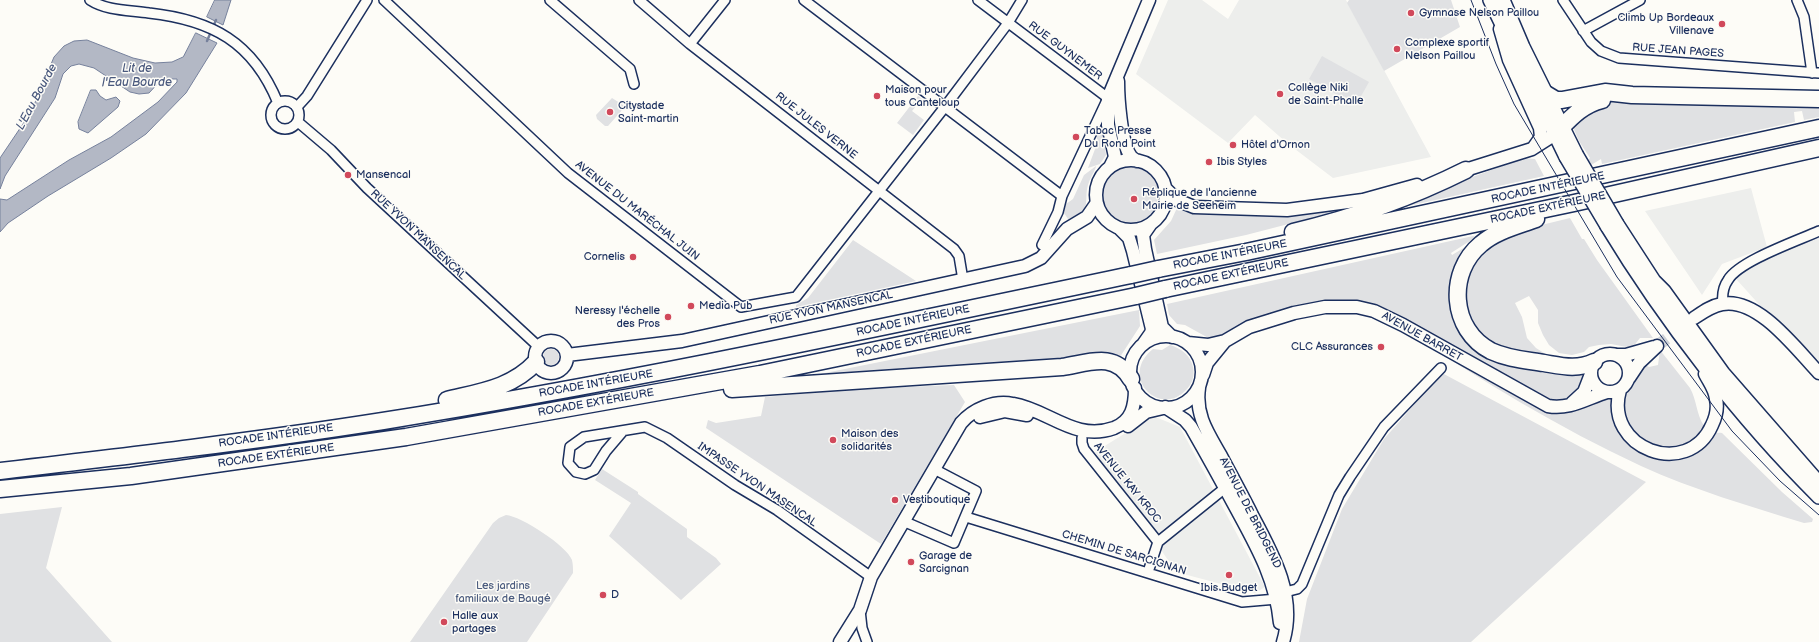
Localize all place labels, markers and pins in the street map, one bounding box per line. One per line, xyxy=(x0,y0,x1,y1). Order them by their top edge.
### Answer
place label: Gymnase Nelson Paillou xyxy=(1419,6,1539,20)
marker: Gymnase Nelson Paillou xyxy=(1406,8,1416,18)
place label: Climb Up Bordeaux Villenave xyxy=(1618,11,1714,37)
marker: Climb Up Bordeaux Villenave xyxy=(1717,19,1727,29)
place label: Complexe sportif Nelson Paillou xyxy=(1405,36,1489,62)
marker: Complexe sportif Nelson Paillou xyxy=(1392,44,1402,54)
place label: Collège Niki de Saint-Phalle xyxy=(1288,81,1363,107)
place label: Maison pour tous Canteloup xyxy=(885,83,960,109)
marker: Collège Niki de Saint-Phalle xyxy=(1275,89,1285,99)
marker: Maison pour tous Canteloup xyxy=(872,91,882,101)
place label: Citystade Saint-martin xyxy=(618,99,679,125)
marker: Citystade Saint-martin xyxy=(605,107,615,117)
place label: Tabac Presse Du Rond Point xyxy=(1084,124,1156,150)
marker: Tabac Presse Du Rond Point xyxy=(1071,132,1081,142)
place label: Hôtel d'Ornon xyxy=(1241,138,1310,152)
marker: Hôtel d'Ornon xyxy=(1228,140,1238,150)
place label: Ibis Styles xyxy=(1217,155,1267,169)
marker: Ibis Styles xyxy=(1204,157,1214,167)
place label: Mansencal xyxy=(356,168,411,182)
marker: Mansencal xyxy=(343,170,353,180)
place label: Réplique de l'ancienne Mairie de Seeheim xyxy=(1142,186,1257,212)
marker: Réplique de l'ancienne Mairie de Seeheim xyxy=(1129,194,1139,204)
place label: Cornelis xyxy=(584,250,625,264)
marker: Cornelis xyxy=(628,252,638,262)
place label: Media Pub xyxy=(699,299,752,313)
marker: Media Pub xyxy=(686,301,696,311)
place label: Neressy l'échelle des Pros xyxy=(575,304,660,330)
marker: Neressy l'échelle des Pros xyxy=(663,312,673,322)
place label: CLC Assurances xyxy=(1291,340,1373,354)
marker: CLC Assurances xyxy=(1376,342,1386,352)
place label: Maison des solidarités xyxy=(841,427,898,453)
marker: Maison des solidarités xyxy=(828,435,838,445)
place label: Vestiboutique xyxy=(903,493,970,507)
marker: Vestiboutique xyxy=(890,495,900,505)
place label: Garage de Sarcignan xyxy=(919,549,972,575)
marker: Garage de Sarcignan xyxy=(906,557,916,567)
marker: Ibis Budget xyxy=(1224,570,1234,580)
place label: Ibis Budget xyxy=(1201,581,1257,595)
place label: D xyxy=(611,588,619,602)
marker: D xyxy=(598,590,608,600)
place label: Halle aux partages xyxy=(452,609,498,635)
marker: Halle aux partages xyxy=(439,617,449,627)

